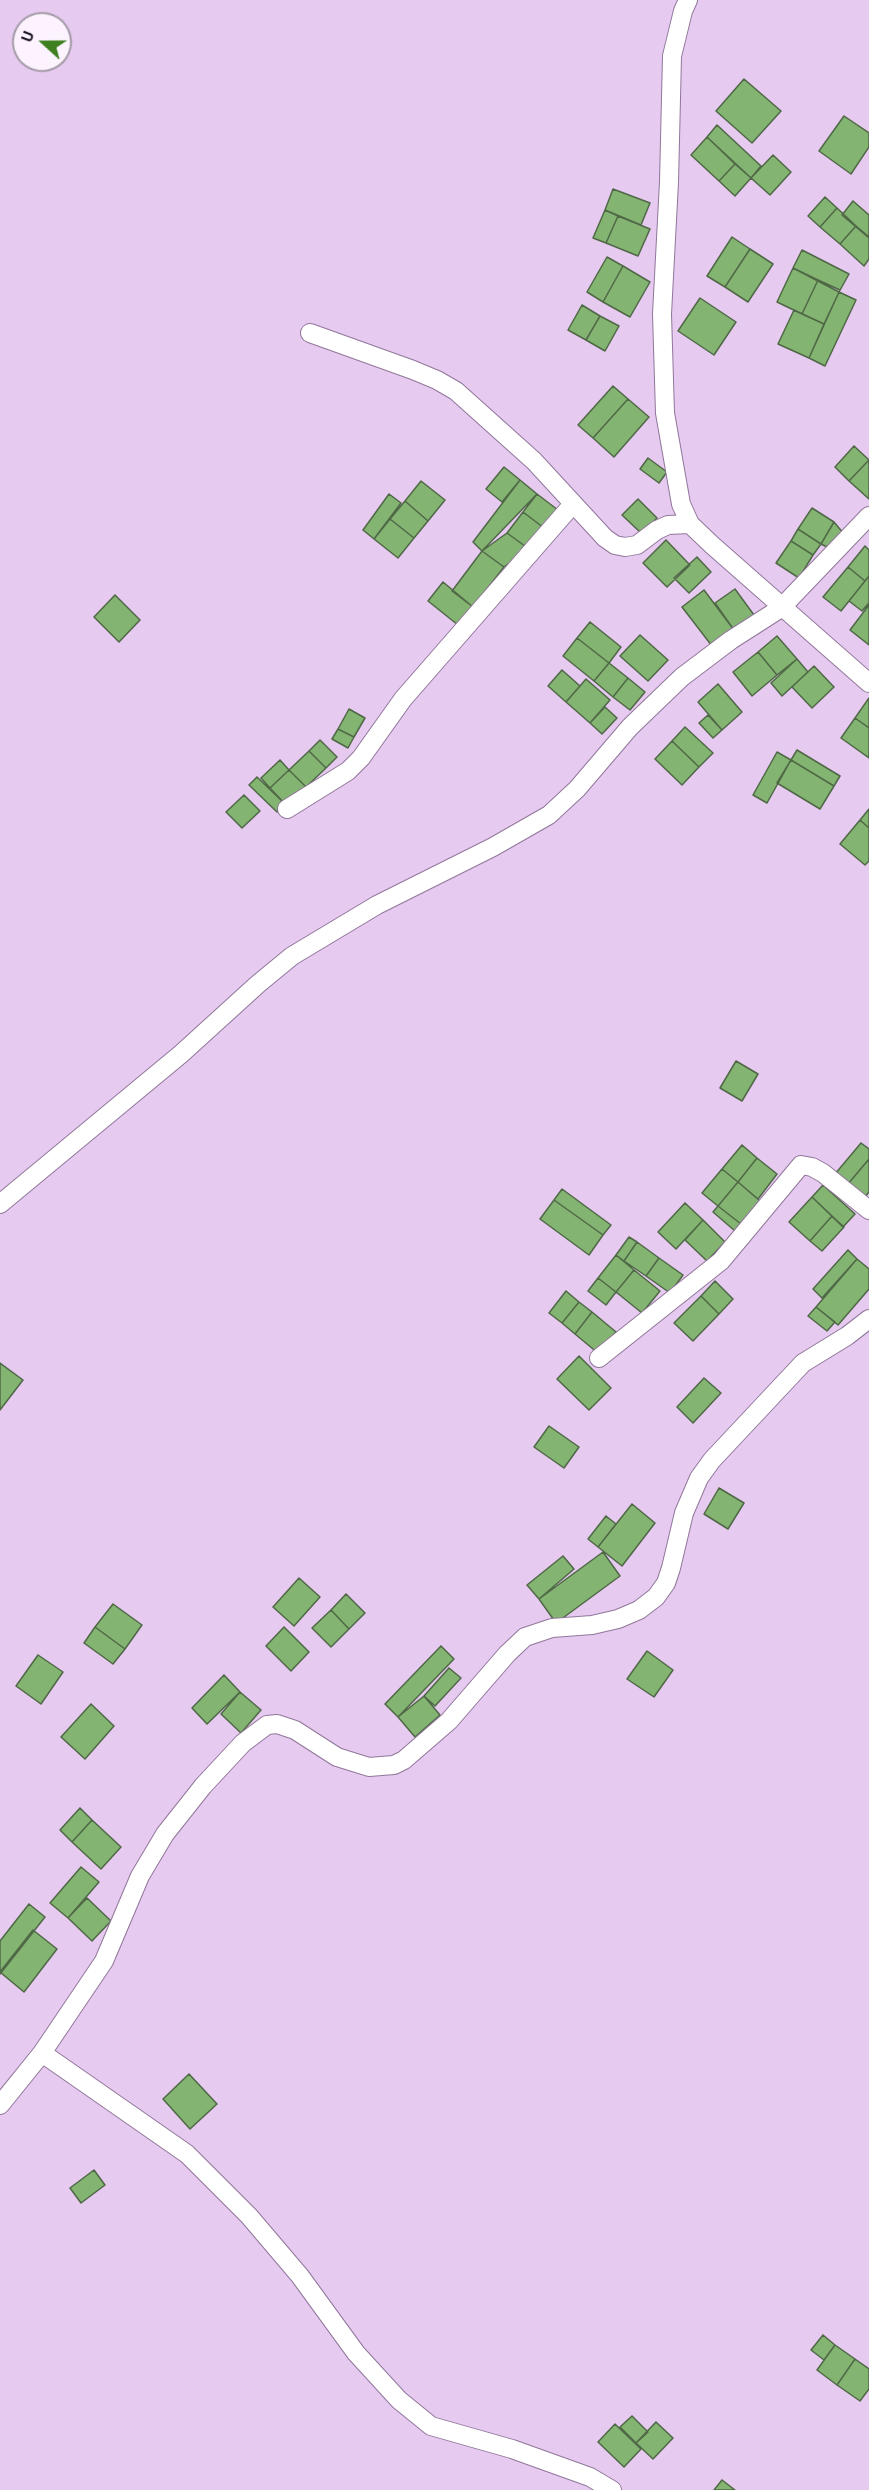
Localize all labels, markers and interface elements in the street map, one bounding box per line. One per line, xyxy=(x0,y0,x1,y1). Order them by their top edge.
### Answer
north arrow xyxy=(12,12,72,72)
text: U xyxy=(14,27,40,45)

